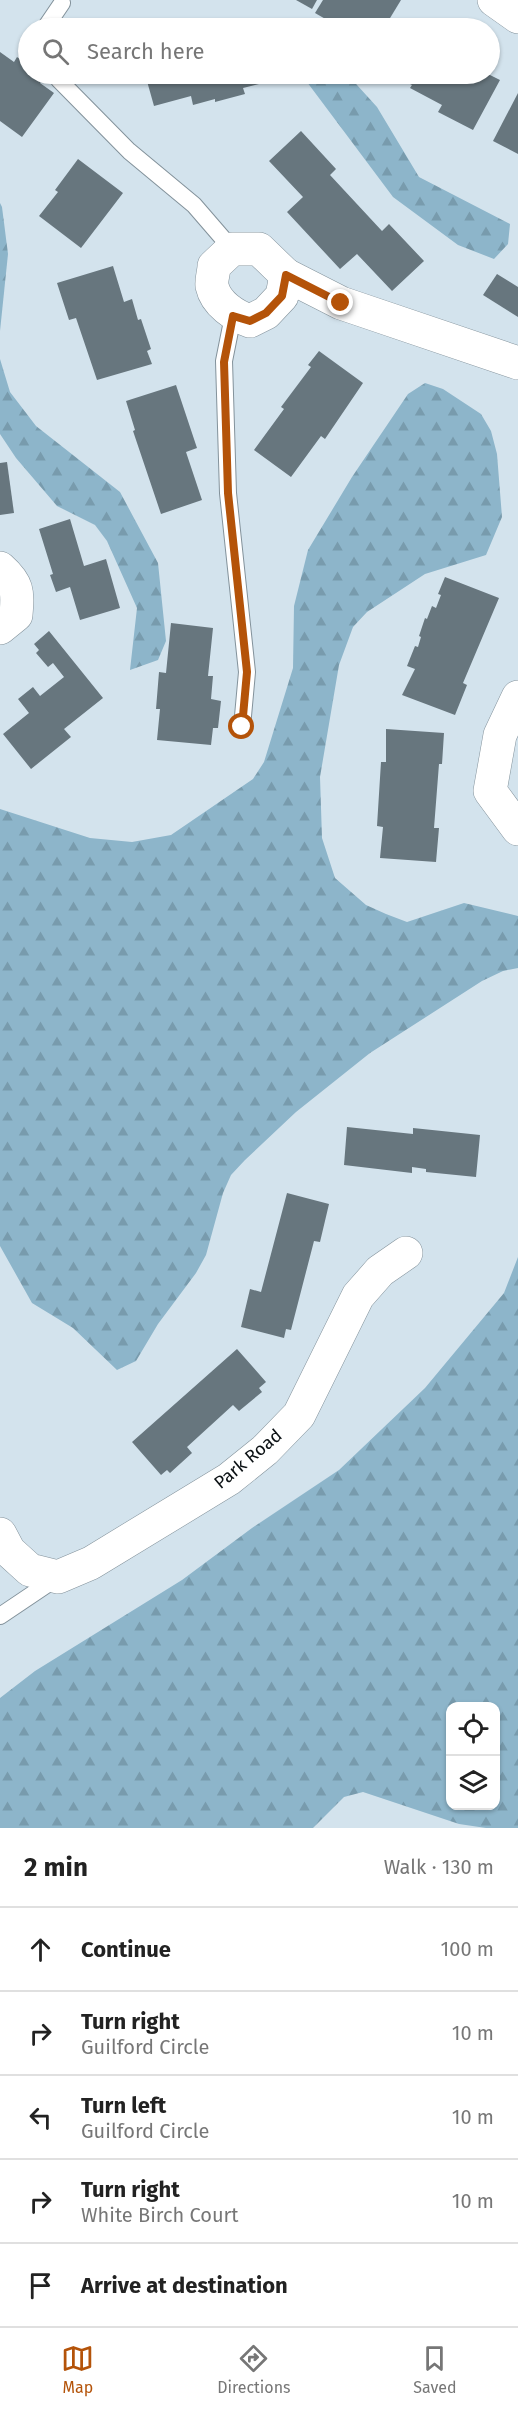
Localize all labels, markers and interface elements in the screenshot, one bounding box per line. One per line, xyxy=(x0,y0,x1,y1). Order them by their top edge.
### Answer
search box xyxy=(18,18,500,84)
icon: search xyxy=(39,35,72,68)
text: Search here xyxy=(87,38,205,65)
route end xyxy=(327,289,353,315)
route start xyxy=(228,713,254,739)
street label: Park Road xyxy=(210,1424,286,1494)
map controls xyxy=(446,1702,500,1810)
button: locate xyxy=(446,1702,500,1756)
button: layers xyxy=(446,1756,500,1810)
text: 2 min xyxy=(24,1852,88,1883)
text: Walk · 130 m xyxy=(384,1855,494,1879)
icon: ahead xyxy=(24,1933,57,1966)
text: Continue xyxy=(81,1936,171,1963)
text: 100 m xyxy=(441,1937,494,1961)
text: Turn right xyxy=(81,2008,180,2035)
icon: right xyxy=(24,2017,57,2050)
text: 10 m xyxy=(452,2021,494,2045)
text: Guilford Circle xyxy=(81,2035,210,2059)
text: Turn left xyxy=(81,2092,166,2119)
icon: left xyxy=(24,2101,57,2134)
text: 10 m xyxy=(452,2105,494,2129)
text: Guilford Circle xyxy=(81,2119,210,2143)
text: Turn right xyxy=(81,2176,180,2203)
icon: right xyxy=(24,2185,57,2218)
text: 10 m xyxy=(452,2189,494,2213)
text: White Birch Court xyxy=(81,2203,239,2227)
icon: arrive xyxy=(24,2269,57,2302)
text: Arrive at destination xyxy=(81,2272,288,2299)
tab: Map xyxy=(61,2342,94,2397)
tab: Directions xyxy=(217,2342,291,2397)
tab: Saved xyxy=(413,2342,457,2397)

